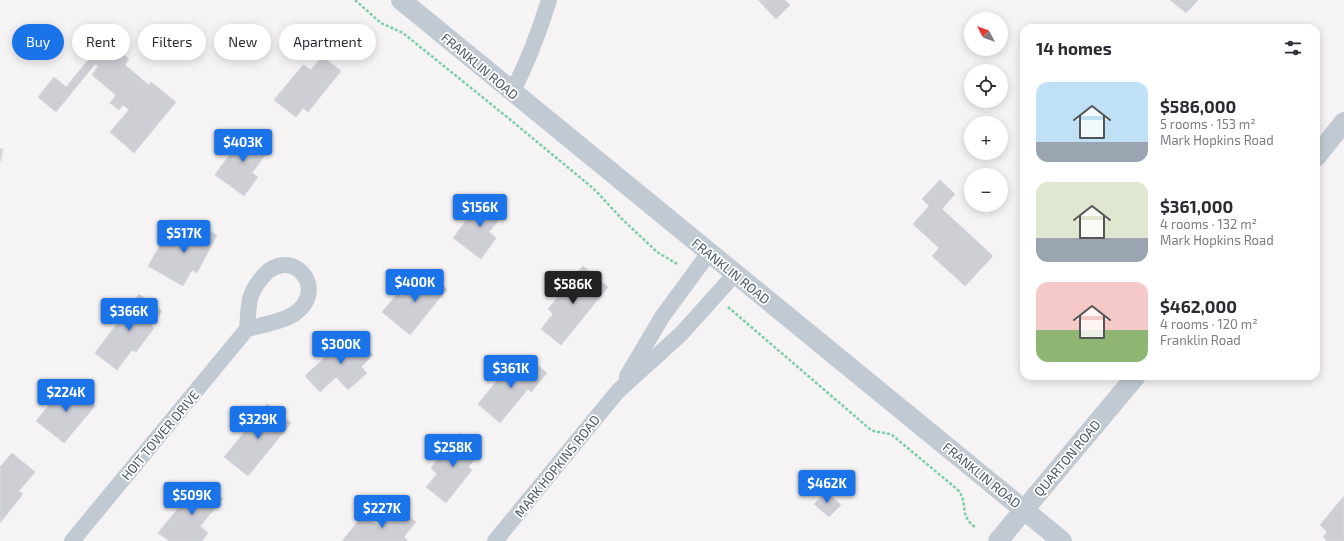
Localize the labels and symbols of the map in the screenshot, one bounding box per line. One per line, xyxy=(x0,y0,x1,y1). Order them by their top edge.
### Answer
north arrow xyxy=(964,12,1008,56)
street label: FRANKLIN ROAD xyxy=(438,29,522,103)
pin: $403K xyxy=(215,129,271,163)
pin: $156K xyxy=(452,194,508,228)
pin: $517K xyxy=(156,220,212,254)
street label: FRANKLIN ROAD xyxy=(689,235,773,307)
pin: $400K xyxy=(387,269,443,303)
pin: $586K xyxy=(545,271,601,305)
pin: $366K xyxy=(101,298,157,332)
pin: $300K xyxy=(313,331,369,365)
pin: $361K xyxy=(483,355,539,389)
pin: $224K xyxy=(38,379,94,413)
street label: HOIT TOWER DRIVE xyxy=(118,387,202,483)
pin: $329K xyxy=(230,406,286,440)
street label: MARK HOPKINS ROAD xyxy=(511,412,603,520)
street label: QUARTON ROAD xyxy=(1030,417,1104,499)
pin: $258K xyxy=(425,434,481,468)
street label: FRANKLIN ROAD xyxy=(940,439,1024,511)
pin: $462K xyxy=(799,470,855,504)
pin: $509K xyxy=(164,482,220,516)
pin: $227K xyxy=(354,495,410,529)

